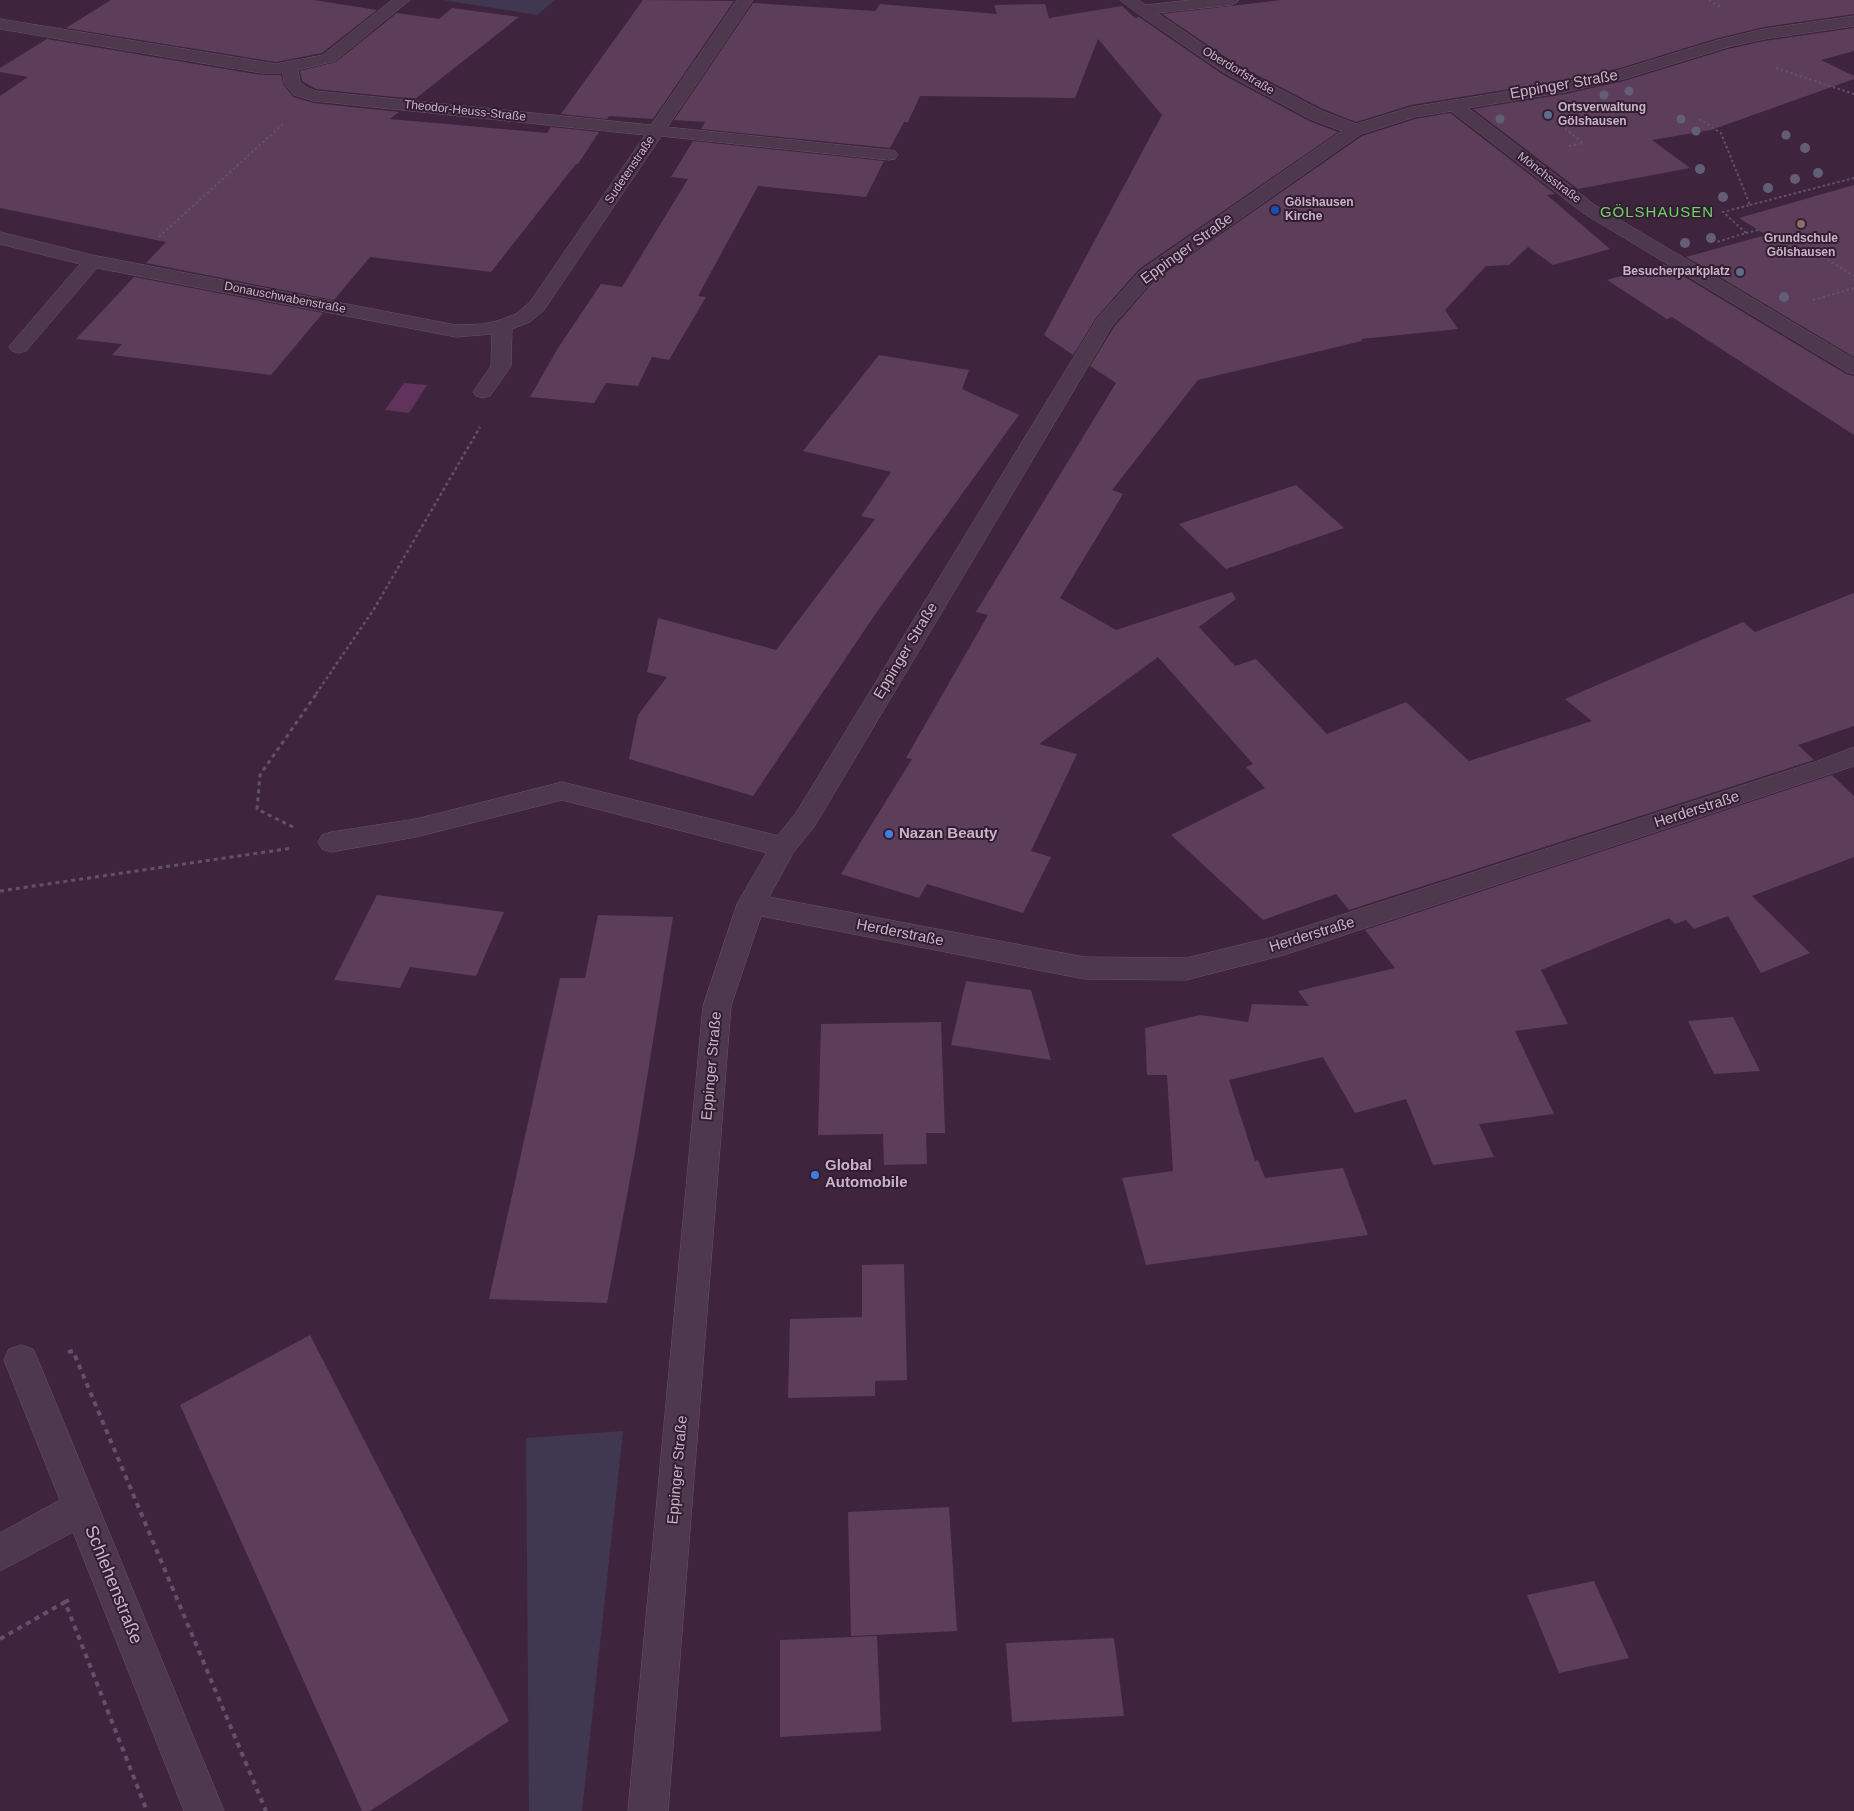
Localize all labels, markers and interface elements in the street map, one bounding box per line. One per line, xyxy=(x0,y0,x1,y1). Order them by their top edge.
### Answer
street label: Oberdorfstraße xyxy=(1199,44,1277,98)
street label: Eppinger Straße xyxy=(1509,67,1619,103)
street label: Theodor-Heuss-Straße xyxy=(403,97,527,125)
place label: Ortsverwaltung Gölshausen xyxy=(1558,101,1646,129)
marker: Ortsverwaltung Gölshausen xyxy=(1542,109,1554,121)
street label: Sudetenstraße xyxy=(602,133,658,207)
street label: Mönchsstraße xyxy=(1514,149,1584,207)
place label: Gölshausen Kirche xyxy=(1285,196,1354,224)
marker: Gölshausen Kirche xyxy=(1269,204,1281,216)
district label: GÖLSHAUSEN xyxy=(1599,204,1715,222)
street label: Eppinger Straße xyxy=(1138,210,1236,288)
marker: Grundschule Gölshausen xyxy=(1795,218,1807,230)
place label: Grundschule Gölshausen xyxy=(1764,232,1838,260)
place label: Besucherparkplatz xyxy=(1623,265,1730,279)
marker: Besucherparkplatz xyxy=(1734,266,1746,278)
street label: Donauschwabenstraße xyxy=(223,279,347,317)
street label: Eppinger Straße xyxy=(870,600,942,702)
street label: Herderstraße xyxy=(1652,788,1742,832)
place label: Nazan Beauty xyxy=(899,825,997,843)
marker: Nazan Beauty xyxy=(883,828,895,840)
street label: Herderstraße xyxy=(1267,913,1357,957)
street label: Herderstraße xyxy=(855,916,945,950)
street label: Eppinger Straße xyxy=(698,1011,726,1121)
place label: Global Automobile xyxy=(825,1157,907,1192)
marker: Global Automobile xyxy=(809,1169,821,1181)
street label: Eppinger Straße xyxy=(664,1415,692,1525)
street label: Schlehenstraße xyxy=(79,1523,147,1647)

